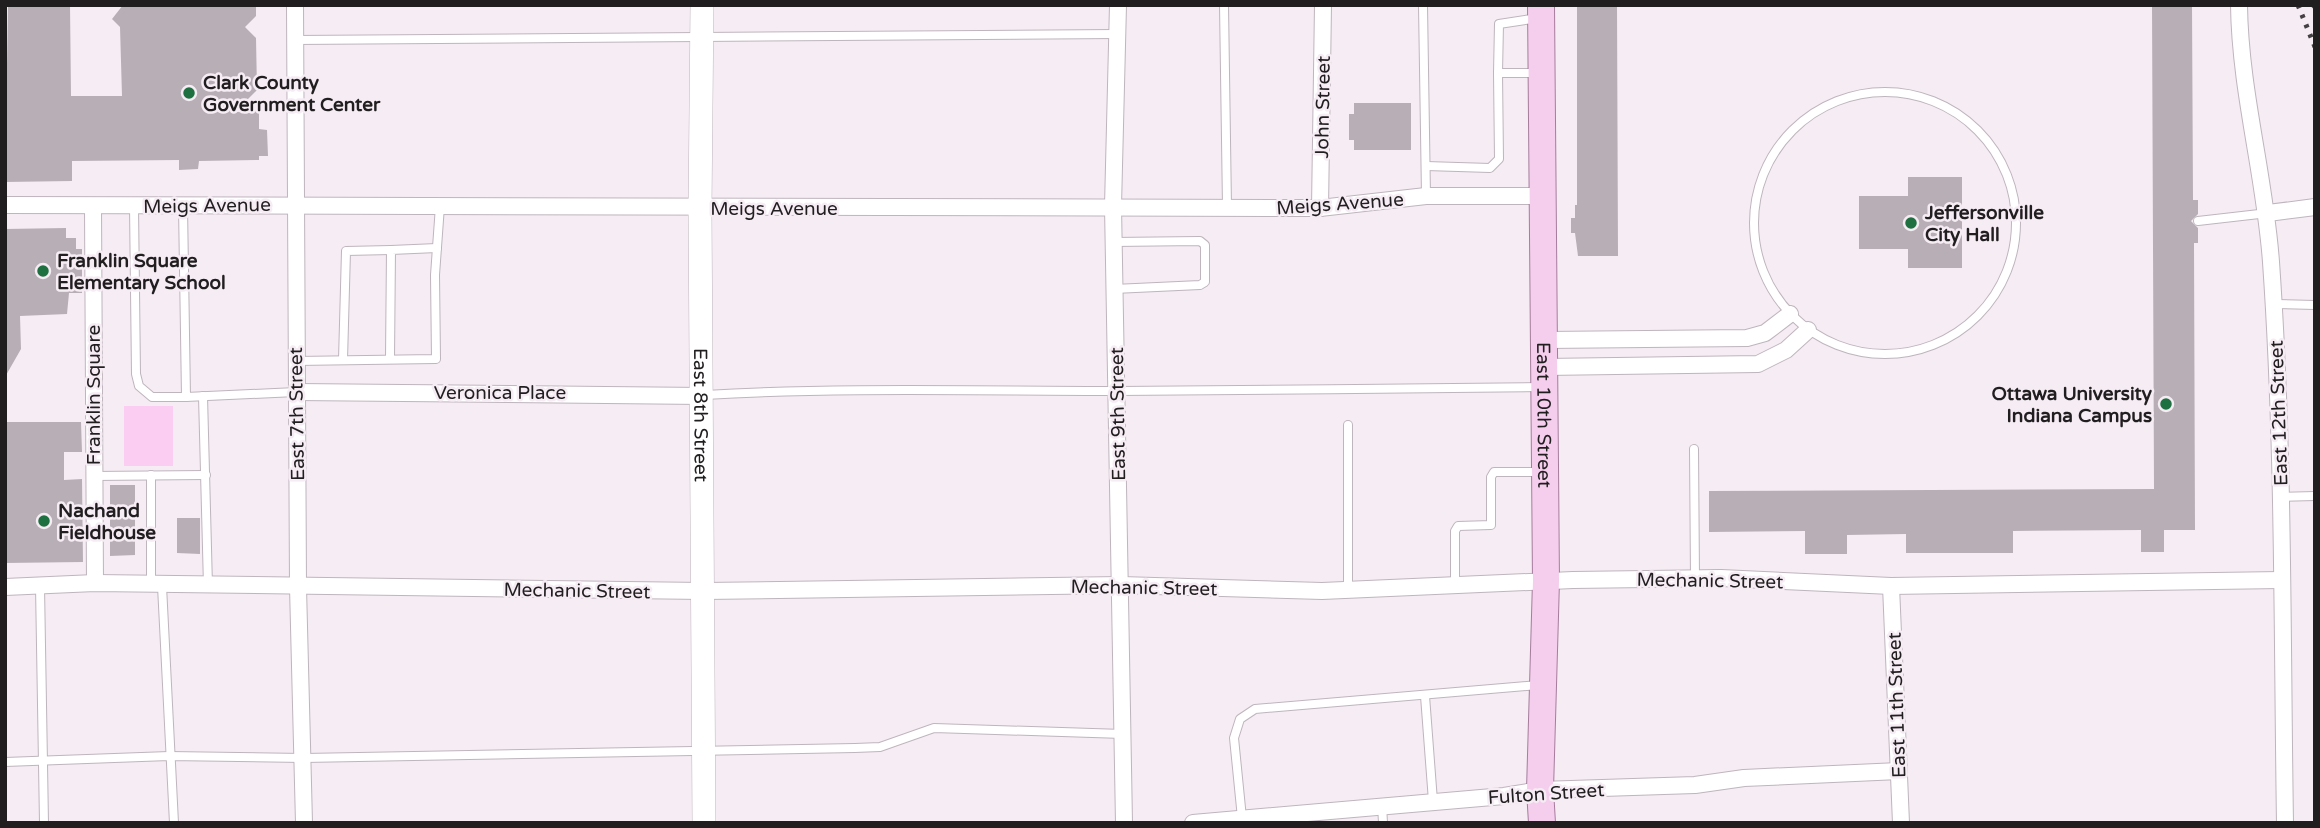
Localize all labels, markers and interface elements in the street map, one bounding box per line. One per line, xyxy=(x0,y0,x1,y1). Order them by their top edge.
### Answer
street label: John Street xyxy=(1311,55,1335,159)
place label: Clark County Government Center xyxy=(203,72,381,116)
marker: Clark County Government Center xyxy=(181,85,197,101)
street label: Meigs Avenue xyxy=(1276,189,1404,219)
street label: Meigs Avenue xyxy=(143,194,271,218)
street label: Meigs Avenue xyxy=(710,198,838,220)
place label: Jeffersonville City Hall xyxy=(1924,202,2044,247)
marker: Jeffersonville City Hall xyxy=(1903,215,1919,231)
place label: Franklin Square Elementary School xyxy=(57,250,226,295)
marker: Franklin Square Elementary School xyxy=(35,263,51,279)
street label: Franklin Square xyxy=(83,325,105,465)
street label: East 12th Street xyxy=(2265,340,2293,486)
street label: East 10th Street xyxy=(1532,342,1555,488)
street label: East 7th Street xyxy=(285,347,309,481)
street label: East 9th Street xyxy=(1106,347,1130,481)
street label: East 8th Street xyxy=(689,348,712,482)
street label: Veronica Place xyxy=(434,382,566,404)
place label: Ottawa University Indiana Campus xyxy=(1991,383,2153,428)
marker: Ottawa University Indiana Campus xyxy=(2158,396,2174,412)
place label: Nachand Fieldhouse xyxy=(58,500,156,544)
marker: Nachand Fieldhouse xyxy=(36,513,52,529)
street label: Mechanic Street xyxy=(1636,569,1784,593)
street label: Mechanic Street xyxy=(1070,576,1218,600)
street label: Mechanic Street xyxy=(503,579,651,603)
street label: East 11th Street xyxy=(1883,632,1911,778)
street label: Fulton Street xyxy=(1487,779,1605,809)

